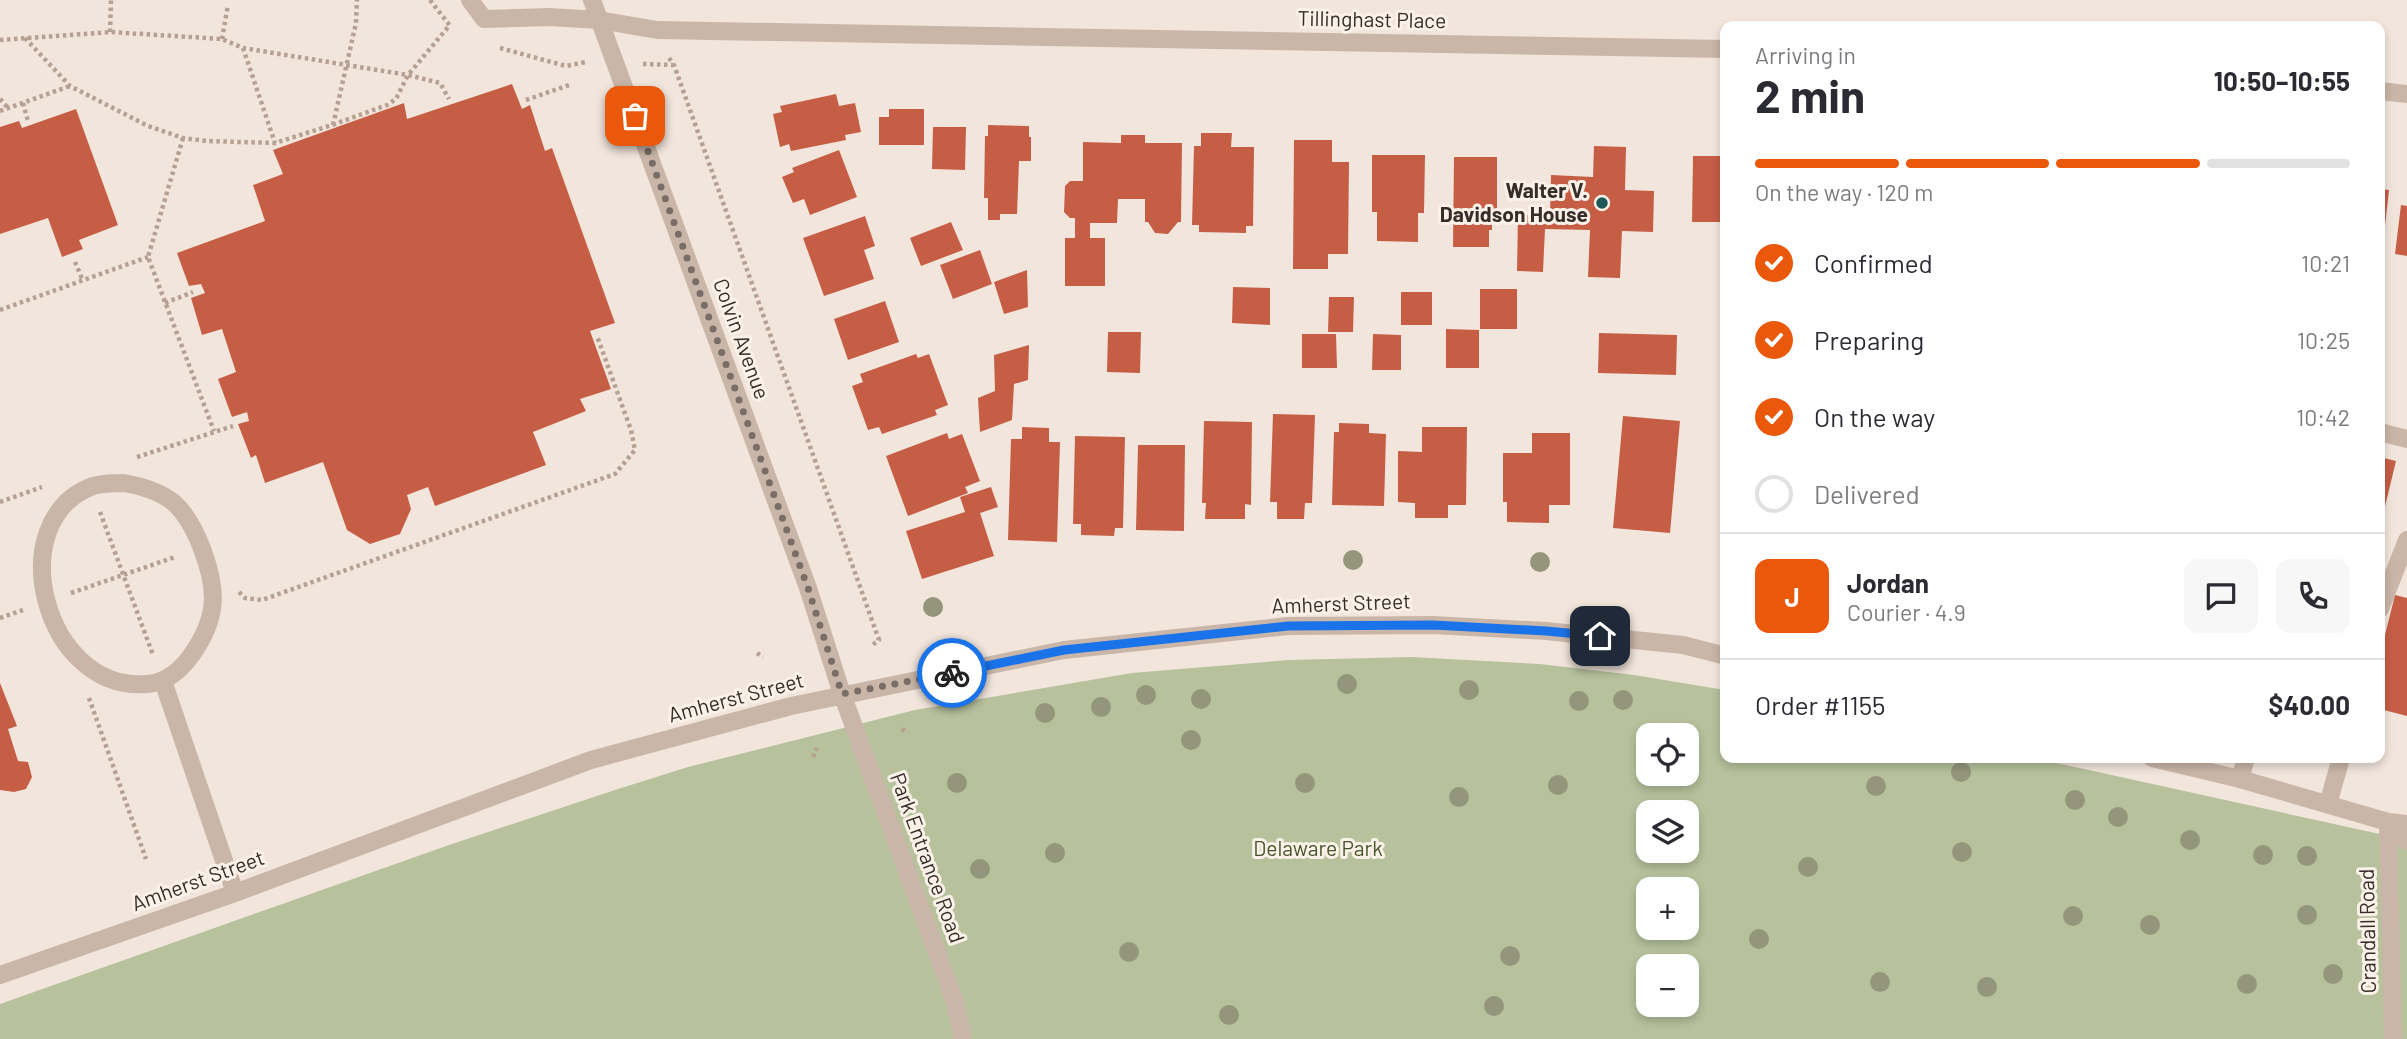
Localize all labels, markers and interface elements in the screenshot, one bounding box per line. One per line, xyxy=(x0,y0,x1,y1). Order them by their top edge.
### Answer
street label: Tillinghast Place xyxy=(1298,5,1447,32)
text: Arriving in xyxy=(1755,41,1856,69)
text: 10:50–10:55 xyxy=(2214,65,2350,96)
text: 2 min xyxy=(1755,67,1865,122)
pin xyxy=(605,86,665,146)
icon: bag xyxy=(616,97,654,135)
place label: Walter V. Davidson House xyxy=(1440,177,1588,226)
text: On the way · 120 m xyxy=(1755,178,1933,206)
marker: Walter V. Davidson House xyxy=(1594,195,1610,211)
icon: check xyxy=(1755,244,1793,282)
text: Confirmed xyxy=(1814,247,1933,278)
text: 10:21 xyxy=(2301,249,2350,277)
street label: Colvin Avenue xyxy=(709,275,776,402)
icon: check xyxy=(1755,321,1793,359)
text: Preparing xyxy=(1814,324,1924,355)
text: 10:25 xyxy=(2297,326,2350,354)
icon: check xyxy=(1755,398,1793,436)
text: On the way xyxy=(1814,401,1935,432)
text: 10:42 xyxy=(2296,403,2350,431)
text: Delivered xyxy=(1814,478,1920,509)
button: chat xyxy=(2184,559,2258,633)
button: phone xyxy=(2276,559,2350,633)
text: Jordan xyxy=(1847,567,1929,598)
text: J xyxy=(1784,581,1800,612)
street label: Amherst Street xyxy=(1271,588,1411,617)
text: Courier · 4.9 xyxy=(1847,598,1966,626)
pin xyxy=(1570,606,1630,666)
icon: home xyxy=(1581,617,1619,655)
courier xyxy=(917,638,987,708)
icon: bike xyxy=(933,654,971,692)
street label: Amherst Street xyxy=(665,666,806,727)
text: Order #1155 xyxy=(1755,689,1885,720)
text: $40.00 xyxy=(2269,689,2350,720)
map controls xyxy=(1636,723,1699,1017)
button: locate xyxy=(1636,723,1699,786)
street label: Park Entrance Road xyxy=(886,769,971,946)
button: layers xyxy=(1636,800,1699,863)
park label: Delaware Park xyxy=(1253,835,1383,860)
street label: Amherst Street xyxy=(128,844,267,915)
street label: Crandall Road xyxy=(2353,868,2380,994)
button: + xyxy=(1636,877,1699,940)
button: − xyxy=(1636,954,1699,1017)

